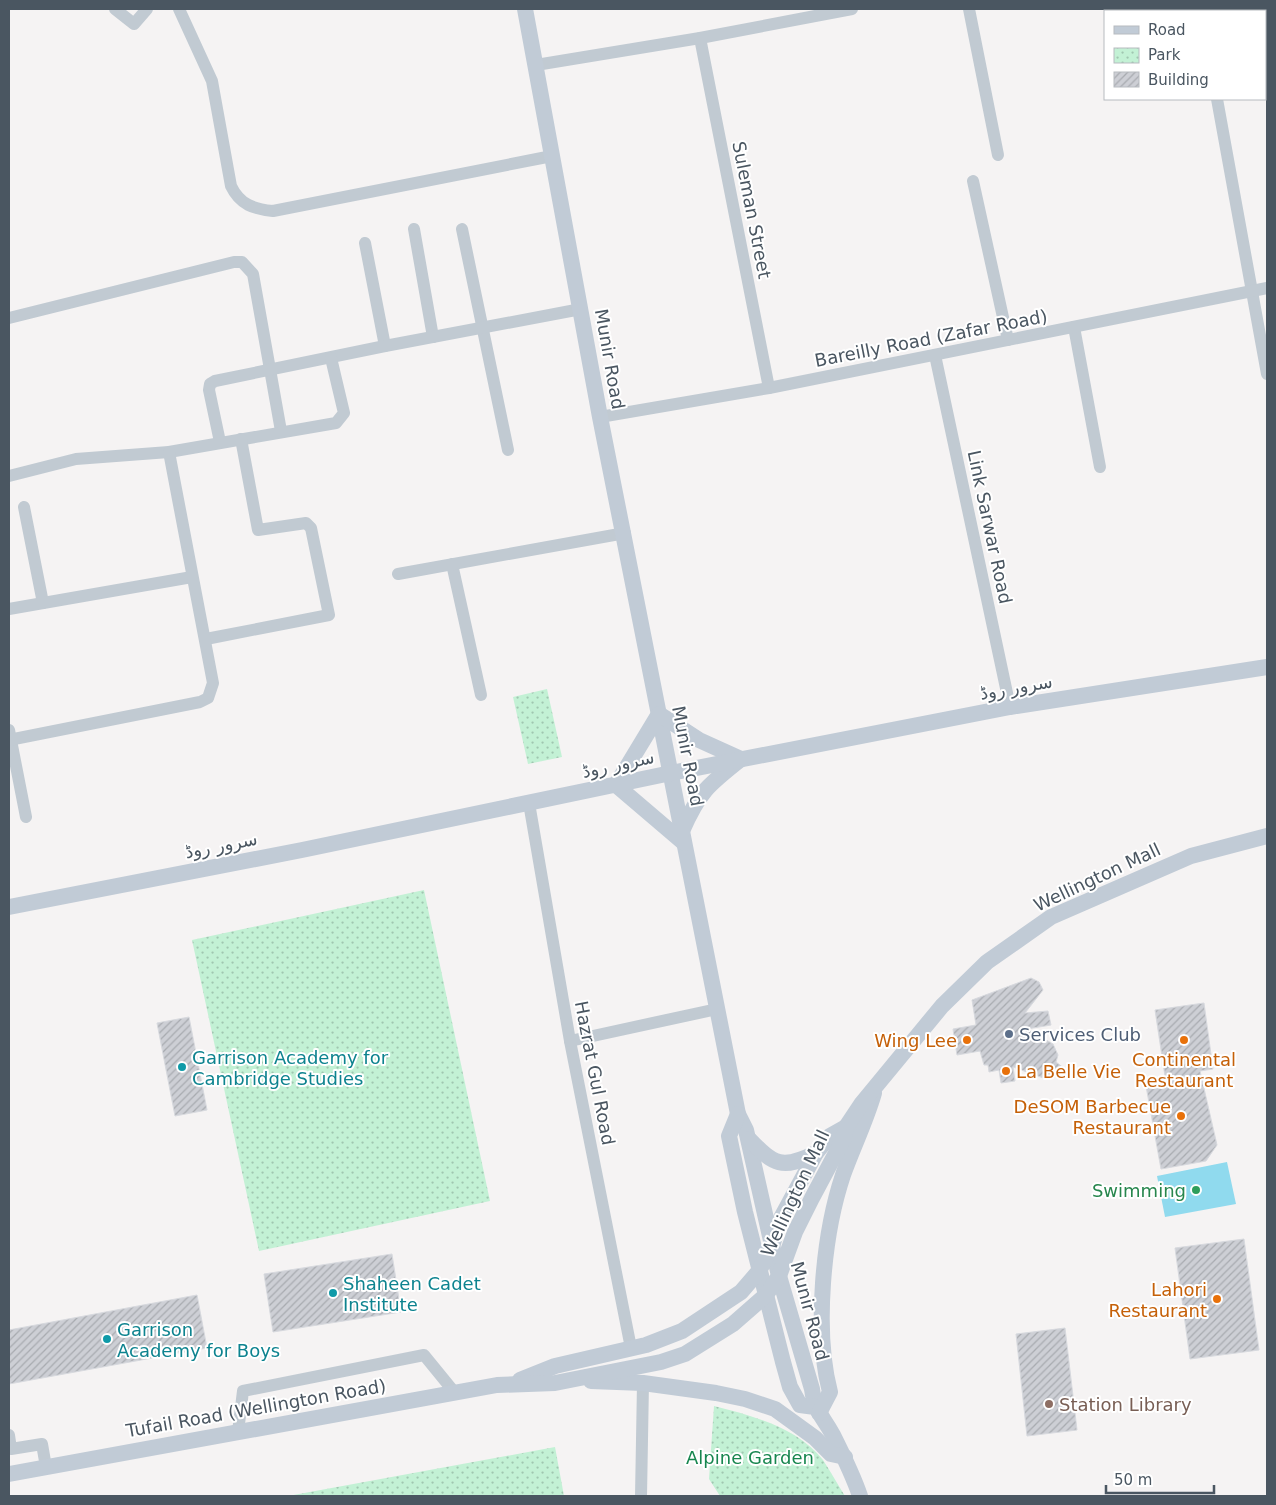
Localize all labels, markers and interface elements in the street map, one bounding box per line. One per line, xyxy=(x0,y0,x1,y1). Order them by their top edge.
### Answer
legend xyxy=(1104,10,1266,100)
text: Road xyxy=(1148,21,1186,39)
text: Park xyxy=(1148,46,1181,64)
text: Building xyxy=(1148,71,1209,89)
street label: Suleman Street xyxy=(728,140,776,280)
street label: Bareilly Road (Zafar Road) xyxy=(813,305,1049,371)
street label: Munir Road xyxy=(591,307,629,411)
street label: Link Sarwar Road xyxy=(963,448,1017,606)
street label: سرور روڈ xyxy=(978,670,1054,705)
street label: Munir Road xyxy=(668,704,708,808)
street label: سرور روڈ xyxy=(580,746,656,783)
street label: سرور روڈ xyxy=(183,828,259,863)
street label: Wellington Mall xyxy=(1030,838,1164,916)
street label: Hazrat Gul Road xyxy=(571,999,619,1147)
place label: Services Club xyxy=(1019,1024,1141,1045)
marker: Services Club xyxy=(1003,1028,1015,1040)
place label: Wing Lee xyxy=(874,1030,957,1051)
marker: Wing Lee xyxy=(961,1034,973,1046)
marker: Continental Restaurant xyxy=(1178,1034,1190,1046)
place label: Garrison Academy for Cambridge Studies xyxy=(192,1047,389,1089)
place label: Continental Restaurant xyxy=(1132,1049,1236,1091)
marker: Garrison Academy for Cambridge Studies xyxy=(176,1061,188,1073)
place label: La Belle Vie xyxy=(1016,1061,1121,1082)
marker: La Belle Vie xyxy=(1000,1065,1012,1077)
place label: DeSOM Barbecue Restaurant xyxy=(1014,1096,1171,1138)
marker: DeSOM Barbecue Restaurant xyxy=(1175,1110,1187,1122)
street label: Wellington Mall xyxy=(756,1126,834,1260)
place label: Swimming xyxy=(1092,1180,1186,1201)
marker: Swimming xyxy=(1190,1184,1202,1196)
street label: Munir Road xyxy=(787,1259,833,1363)
place label: Shaheen Cadet Institute xyxy=(343,1273,481,1315)
place label: Lahori Restaurant xyxy=(1108,1279,1207,1321)
marker: Shaheen Cadet Institute xyxy=(327,1287,339,1299)
marker: Lahori Restaurant xyxy=(1211,1293,1223,1305)
place label: Garrison Academy for Boys xyxy=(117,1319,280,1361)
marker: Garrison Academy for Boys xyxy=(101,1333,113,1345)
street label: Tufail Road (Wellington Road) xyxy=(123,1375,388,1441)
place label: Station Library xyxy=(1059,1394,1192,1415)
marker: Station Library xyxy=(1043,1398,1055,1410)
park label: Alpine Garden xyxy=(686,1447,814,1468)
scale bar xyxy=(1106,1462,1214,1494)
text: 50 m xyxy=(1114,1471,1152,1489)

